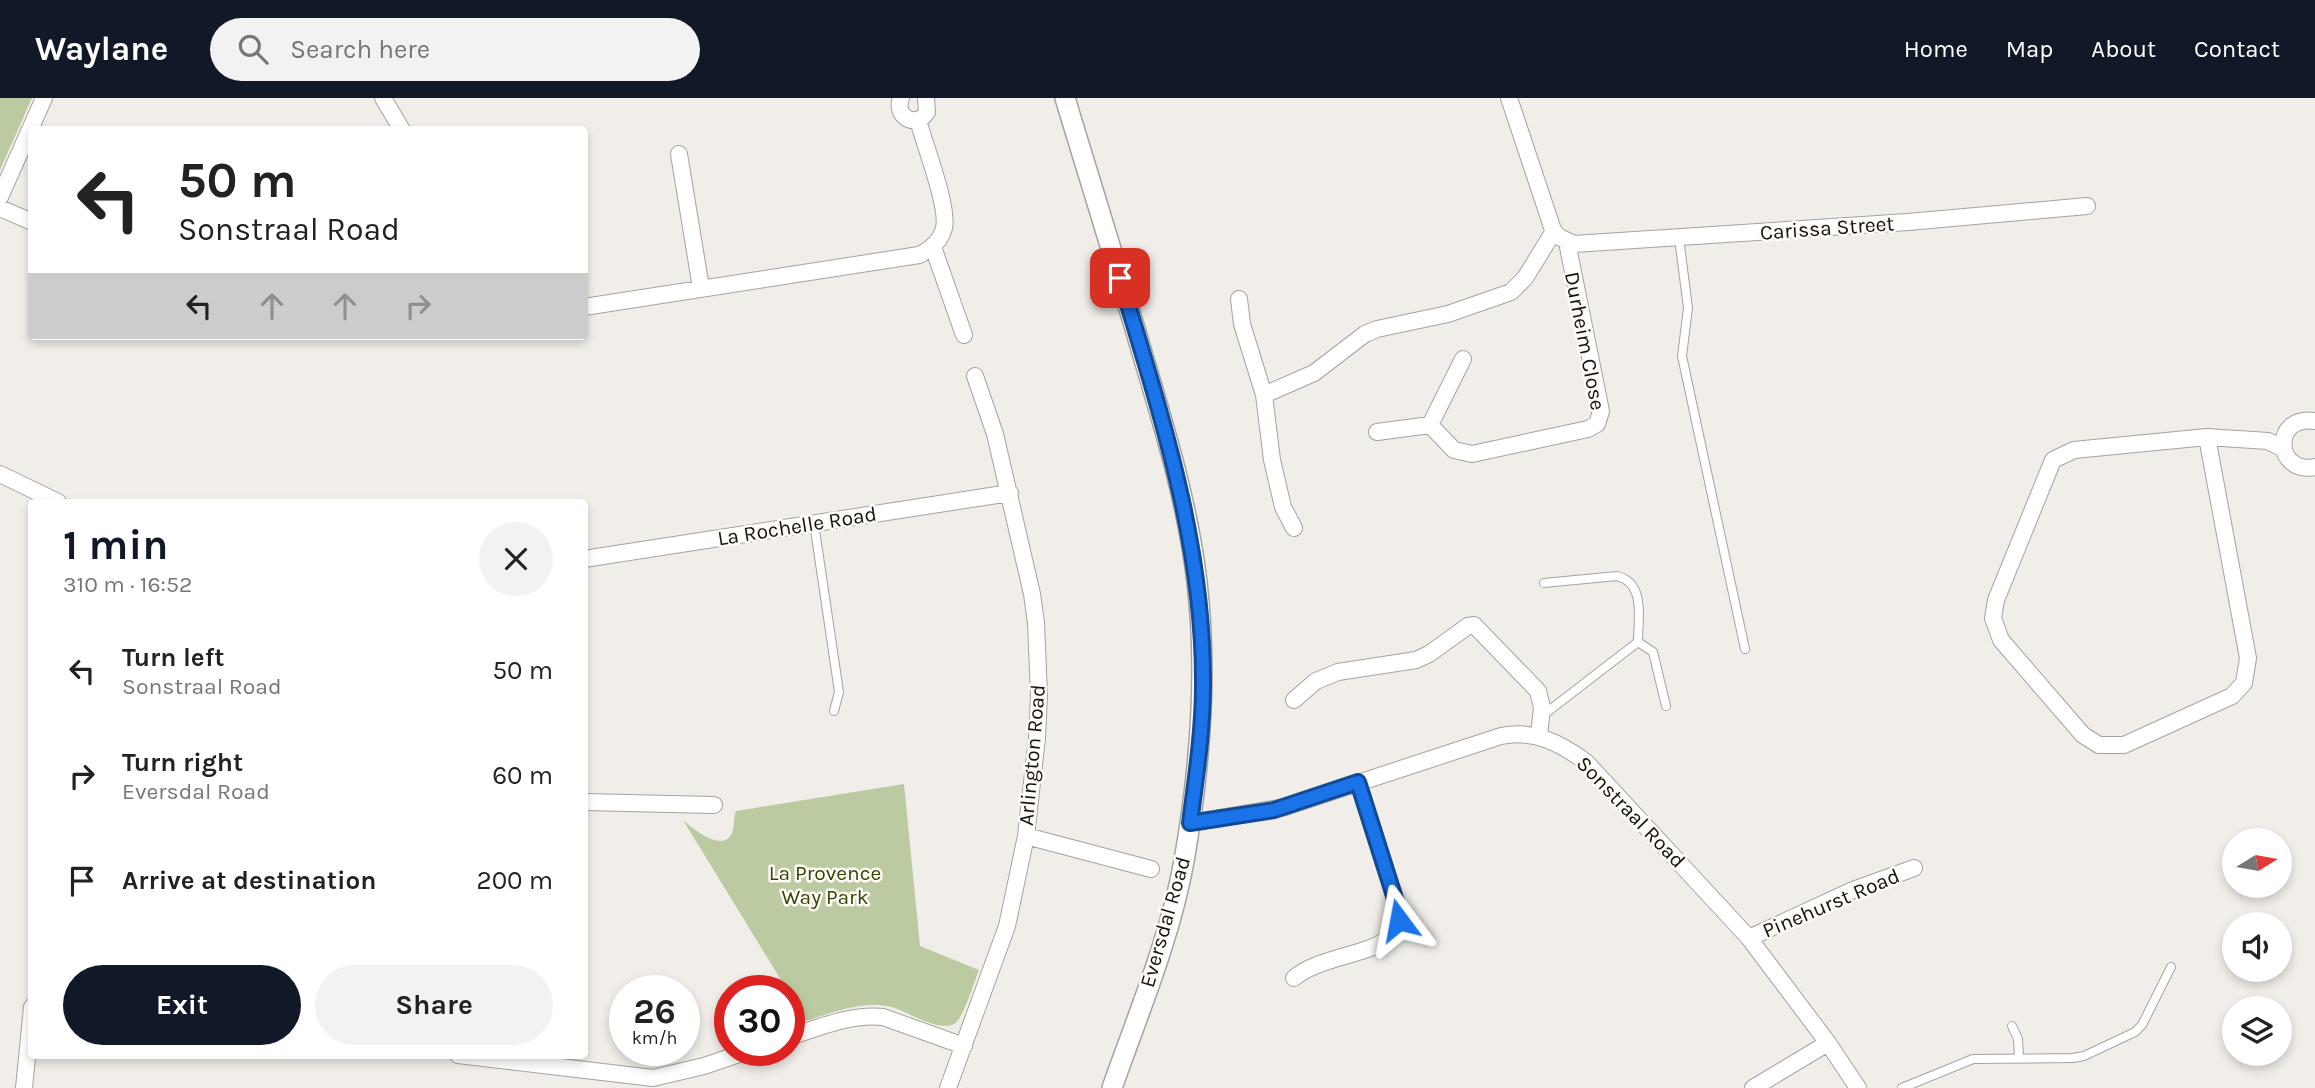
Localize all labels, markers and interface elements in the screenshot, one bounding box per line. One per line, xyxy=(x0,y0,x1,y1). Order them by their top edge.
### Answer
search box xyxy=(210,18,700,81)
text: Waylane xyxy=(35,30,168,68)
icon: search xyxy=(234,30,272,68)
text: Search here xyxy=(290,34,430,65)
text: Home xyxy=(1904,35,1968,63)
text: Map xyxy=(2006,35,2053,63)
text: About xyxy=(2091,35,2156,63)
text: Contact xyxy=(2194,35,2280,63)
text: 50 m xyxy=(178,152,296,209)
icon: left xyxy=(63,154,154,245)
text: Sonstraal Road xyxy=(178,211,400,248)
street label: Carissa Street xyxy=(1759,211,1895,245)
pin xyxy=(1090,248,1150,308)
icon: arrive xyxy=(1101,259,1139,297)
street label: Durheim Close xyxy=(1560,270,1610,412)
icon: left xyxy=(180,287,218,325)
icon: ahead xyxy=(253,287,291,325)
icon: ahead xyxy=(326,287,364,325)
icon: right xyxy=(399,287,437,325)
street label: La Rochelle Road xyxy=(716,502,878,550)
text: 1 min xyxy=(63,520,168,570)
button: close xyxy=(479,522,553,596)
text: 310 m · 16:52 xyxy=(63,571,192,598)
text: Turn left xyxy=(122,642,224,673)
icon: left xyxy=(63,652,101,690)
text: 50 m xyxy=(492,655,553,686)
text: Sonstraal Road xyxy=(122,673,282,700)
street label: Arlington Road xyxy=(1014,683,1050,827)
text: Turn right xyxy=(122,747,243,778)
street label: Sonstraal Road xyxy=(1572,751,1690,873)
icon: right xyxy=(63,757,101,795)
text: 60 m xyxy=(492,760,553,791)
text: Eversdal Road xyxy=(122,778,270,805)
north arrow xyxy=(2222,828,2292,898)
map controls xyxy=(2222,828,2292,1066)
street label: Eversdal Road xyxy=(1135,854,1195,990)
park label: La Provence Way Park xyxy=(769,861,881,909)
icon: arrive xyxy=(63,862,101,900)
street label: Pinehurst Road xyxy=(1759,863,1903,943)
text: Arrive at destination xyxy=(122,865,376,896)
text: 200 m xyxy=(477,865,553,896)
position arrow xyxy=(1362,883,1436,957)
button: sound xyxy=(2222,912,2292,982)
button: Exit xyxy=(63,965,301,1045)
button: Share xyxy=(315,965,553,1045)
speed limit sign: 30 xyxy=(714,975,805,1066)
text: 26 xyxy=(633,991,676,1032)
button: layers xyxy=(2222,996,2292,1066)
text: km/h xyxy=(632,1027,677,1049)

